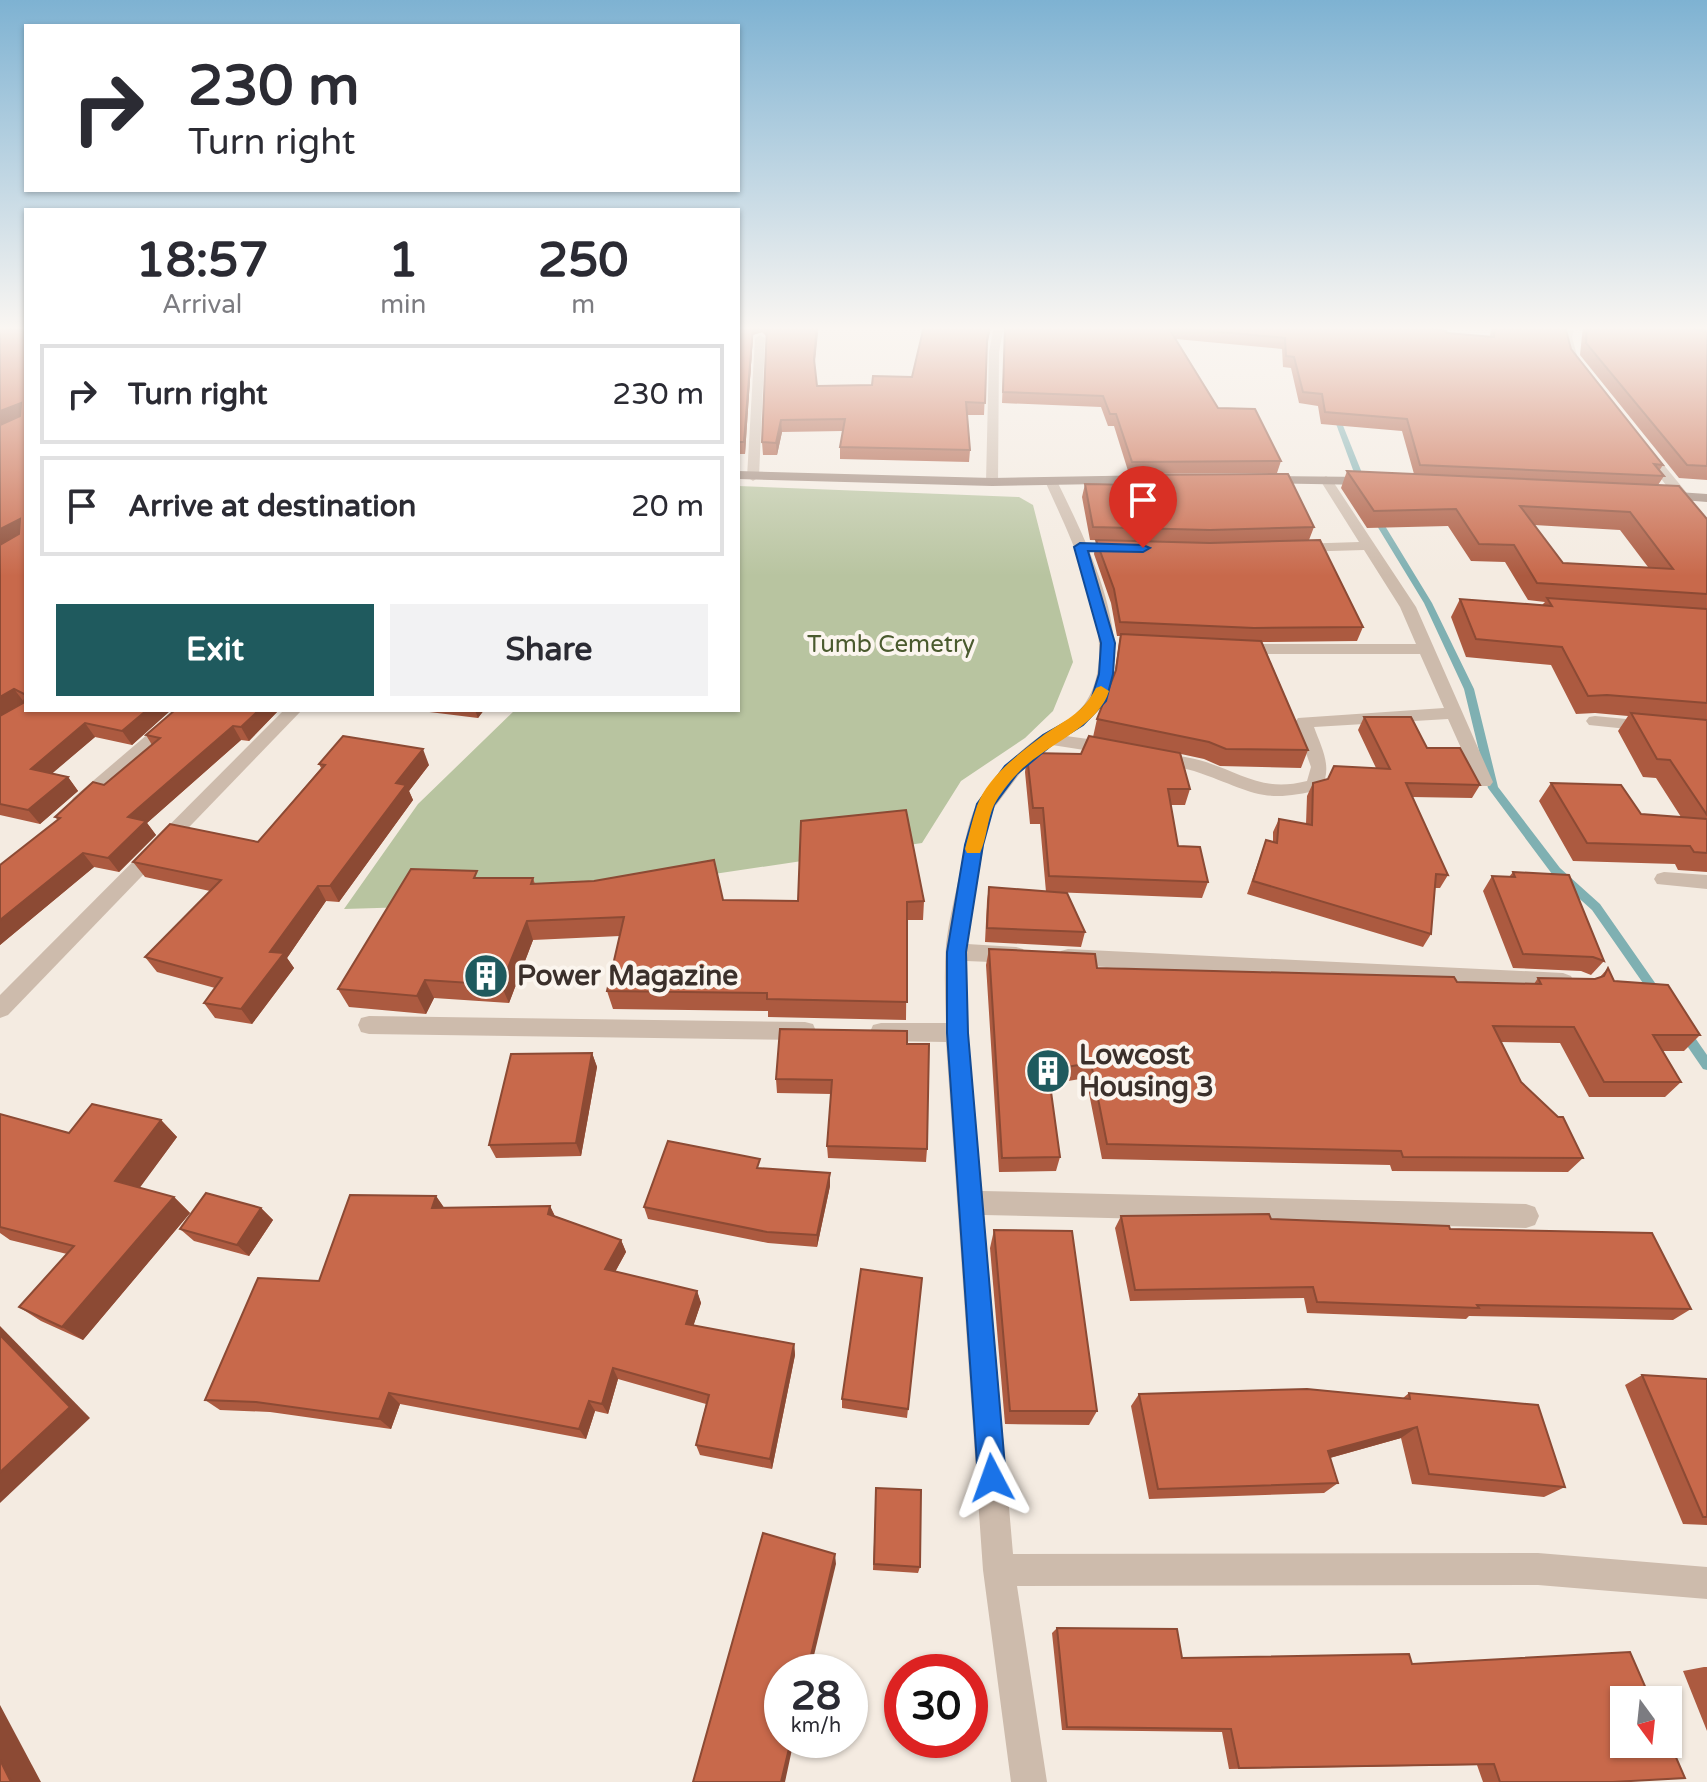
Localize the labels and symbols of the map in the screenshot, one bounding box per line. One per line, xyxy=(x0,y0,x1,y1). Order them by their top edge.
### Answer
pin xyxy=(1109,466,1177,548)
park label: Tumb Cemetry xyxy=(807,630,975,659)
building icon: Power Magazine xyxy=(462,952,510,1000)
place label: Power Magazine xyxy=(517,959,738,993)
place label: Lowcost Housing 3 xyxy=(1079,1038,1214,1104)
building icon: Lowcost Housing 3 xyxy=(1024,1047,1072,1095)
position arrow xyxy=(950,1436,1034,1520)
speed limit sign: 30 xyxy=(884,1654,988,1758)
north arrow xyxy=(1610,1686,1682,1758)

